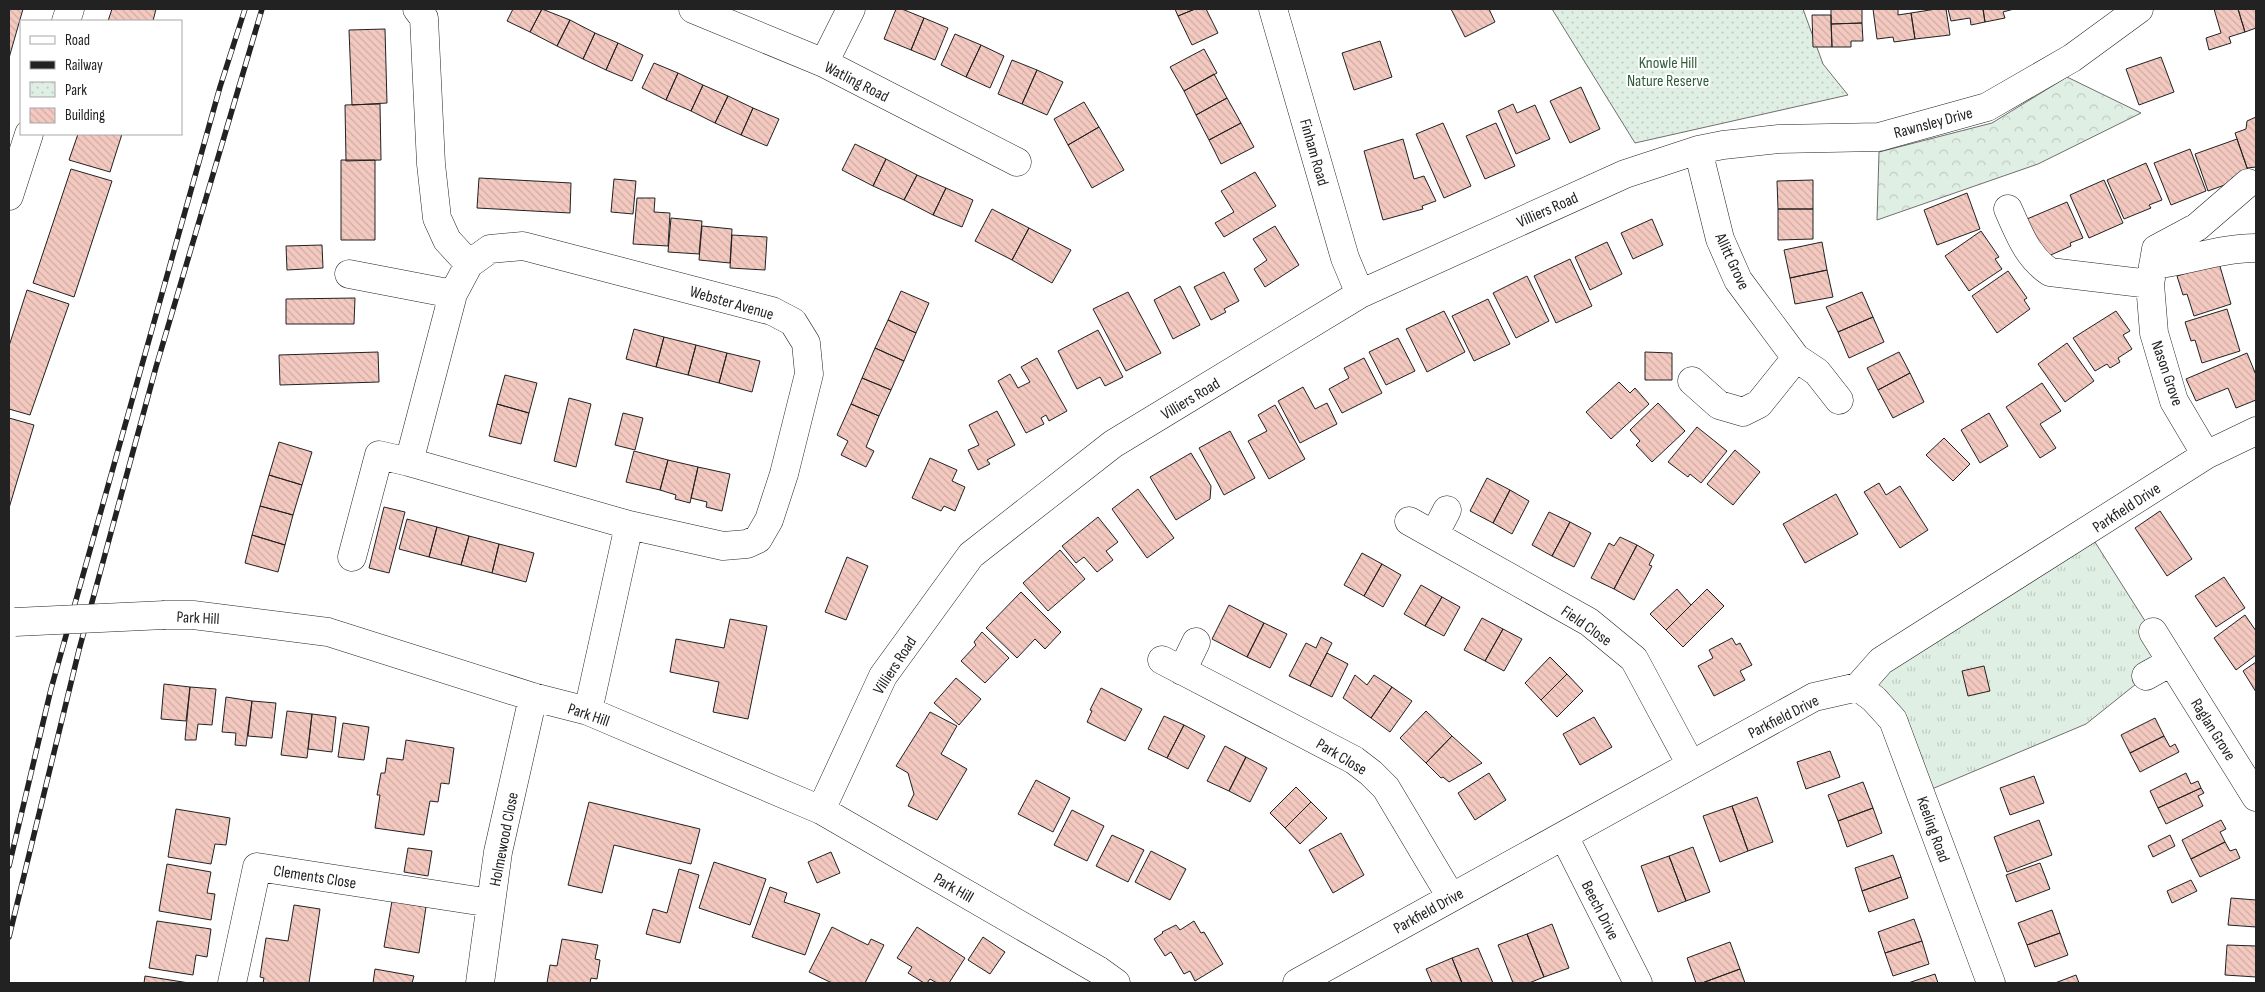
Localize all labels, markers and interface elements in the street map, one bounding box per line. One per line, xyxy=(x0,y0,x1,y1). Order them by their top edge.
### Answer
legend xyxy=(20,20,182,135)
text: Road xyxy=(65,31,90,50)
park label: Knowle Hill Nature Reserve xyxy=(1627,54,1709,91)
text: Railway xyxy=(65,56,103,75)
street label: Watling Road xyxy=(821,58,892,107)
text: Park xyxy=(65,81,87,100)
street label: Rawnsley Drive xyxy=(1892,104,1975,143)
text: Building xyxy=(65,106,105,125)
street label: Finham Road xyxy=(1295,117,1332,188)
street label: Villiers Road xyxy=(1514,188,1581,232)
street label: Allitt Grove xyxy=(1710,230,1753,293)
street label: Webster Avenue xyxy=(687,282,776,324)
street label: Nason Grove xyxy=(2147,338,2187,408)
street label: Villiers Road xyxy=(1158,374,1224,424)
street label: Parkfield Drive xyxy=(2089,479,2164,537)
street label: Field Close xyxy=(1557,602,1615,650)
street label: Park Hill xyxy=(176,608,220,629)
street label: Villiers Road xyxy=(870,633,921,698)
street label: Parkfield Drive xyxy=(1745,691,1822,743)
street label: Raglan Grove xyxy=(2186,695,2239,764)
street label: Park Hill xyxy=(565,699,612,731)
street label: Park Close xyxy=(1313,735,1370,780)
street label: Holmewood Close xyxy=(486,791,523,888)
street label: Keeling Road xyxy=(1912,794,1953,865)
street label: Clements Close xyxy=(272,862,357,893)
street label: Park Hill xyxy=(930,869,977,907)
street label: Beech Drive xyxy=(1577,878,1623,943)
street label: Parkfield Drive xyxy=(1390,884,1467,938)

